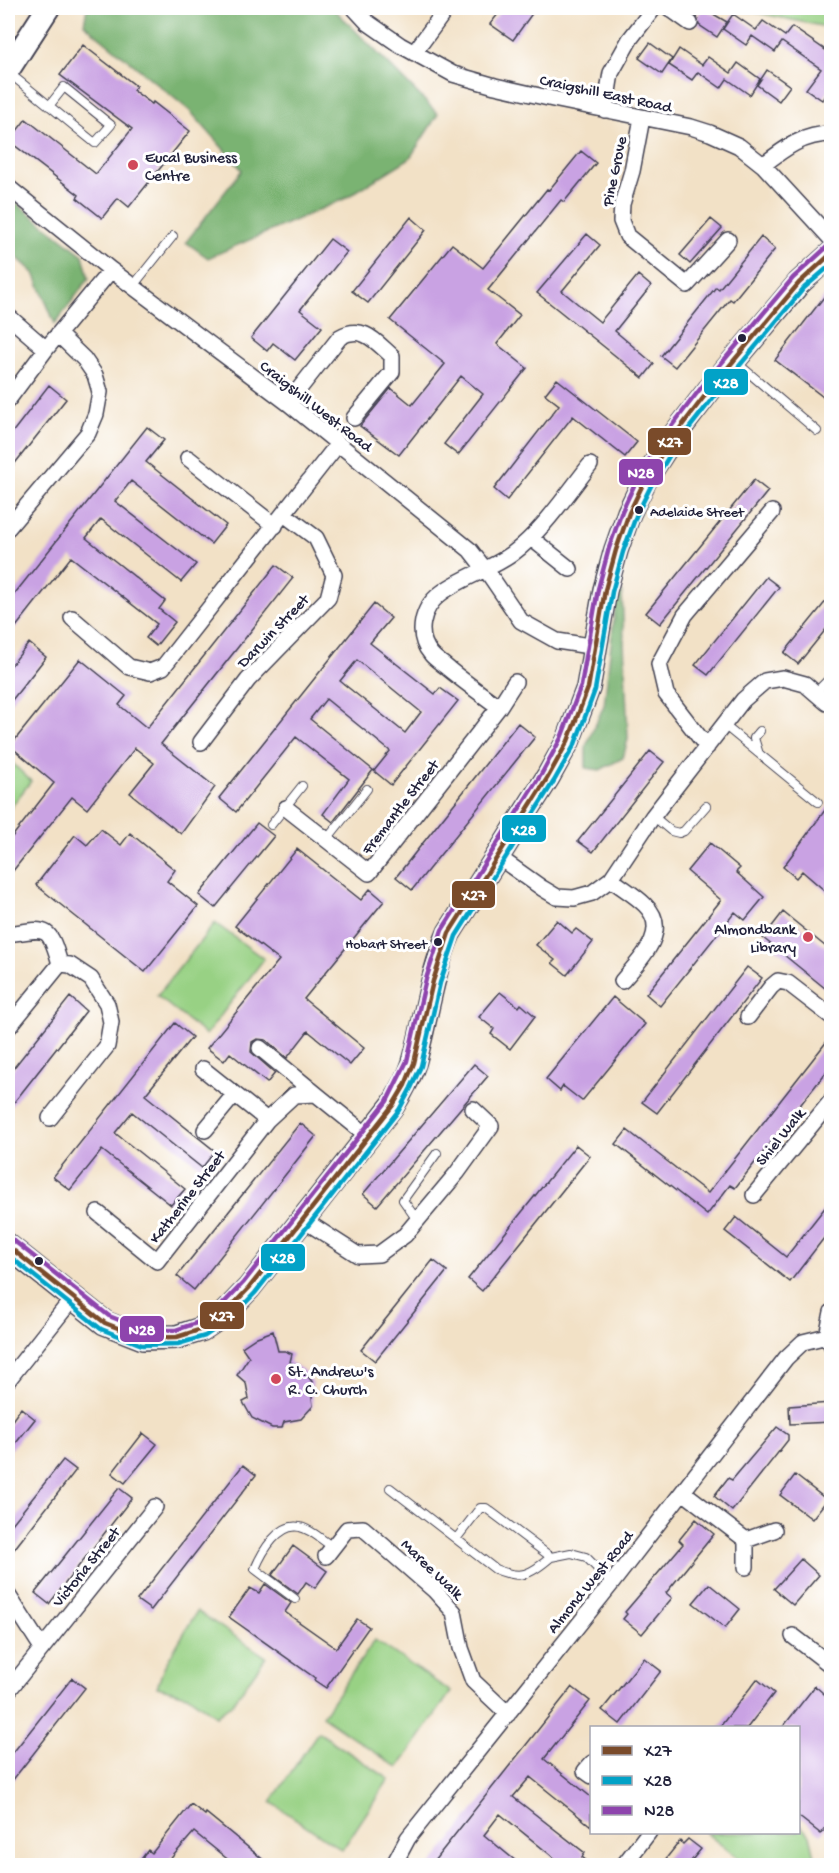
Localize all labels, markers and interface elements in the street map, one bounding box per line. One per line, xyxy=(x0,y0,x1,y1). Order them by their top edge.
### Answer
street label: Craigshill East Road xyxy=(537,72,675,119)
street label: Pine Grove xyxy=(600,134,633,210)
place label: Eucal Business Centre xyxy=(145,150,238,187)
marker: Eucal Business Centre xyxy=(126,158,140,172)
unlabelled marker xyxy=(736,332,748,344)
street label: Craigshill West Road xyxy=(255,358,376,459)
line badge: X28 xyxy=(703,368,749,396)
text: X28 xyxy=(712,376,739,395)
line badge: X27 xyxy=(647,427,692,456)
text: X27 xyxy=(657,435,683,454)
line badge: N28 xyxy=(618,458,664,486)
text: N28 xyxy=(627,466,655,485)
marker: Adelaide Street xyxy=(633,504,645,516)
place label: Adelaide Street xyxy=(650,505,745,522)
street label: Darwin Street xyxy=(234,591,315,674)
street label: Fremantle Street xyxy=(358,756,445,860)
line badge: X28 xyxy=(501,814,547,843)
text: X28 xyxy=(510,823,537,842)
line badge: X27 xyxy=(451,880,496,909)
text: X27 xyxy=(461,888,487,907)
place label: Almondbank Library xyxy=(714,922,798,959)
marker: Almondbank Library xyxy=(801,930,815,944)
marker: Hobart Street xyxy=(432,936,444,948)
place label: Hobart Street xyxy=(345,937,428,954)
street label: Shiel Walk xyxy=(753,1104,812,1171)
street label: Katherine Street xyxy=(147,1147,232,1248)
line badge: X28 xyxy=(260,1243,306,1272)
text: X28 xyxy=(269,1251,296,1270)
unlabelled marker xyxy=(33,1255,45,1267)
line badge: X27 xyxy=(199,1301,245,1330)
text: X27 xyxy=(209,1309,235,1328)
line badge: N28 xyxy=(119,1315,165,1343)
text: N28 xyxy=(128,1323,156,1342)
place label: St. Andrew's R. C. Church xyxy=(288,1364,375,1401)
marker: St. Andrew's R. C. Church xyxy=(269,1372,283,1386)
street label: Victoria Street xyxy=(49,1523,127,1613)
street label: Almond West Road xyxy=(545,1527,640,1638)
street label: Maree Walk xyxy=(396,1536,467,1606)
legend xyxy=(590,1726,800,1834)
text: X27 xyxy=(643,1742,672,1763)
text: X28 xyxy=(643,1772,672,1793)
text: N28 xyxy=(644,1802,675,1823)

